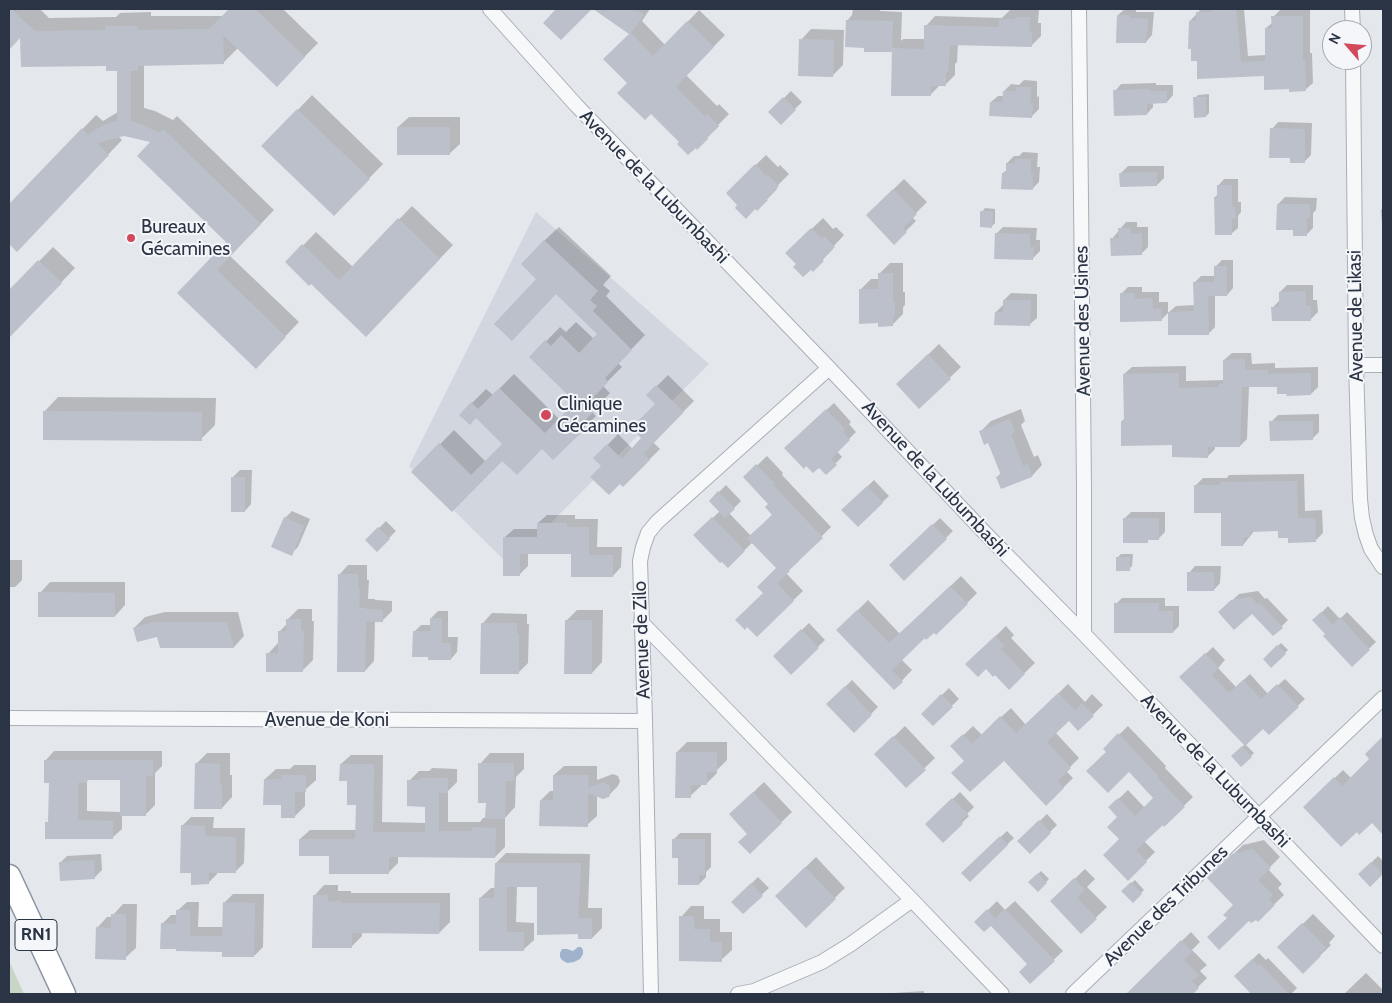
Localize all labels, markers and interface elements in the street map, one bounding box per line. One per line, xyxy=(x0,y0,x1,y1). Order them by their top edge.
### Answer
north arrow xyxy=(1322,20,1372,70)
text: N xyxy=(1324,30,1345,47)
street label: Avenue de la Lubumbashi xyxy=(574,105,734,269)
place label: Bureaux Gécamines xyxy=(141,216,230,260)
marker: Bureaux Gécamines xyxy=(125,232,137,244)
street label: Avenue des Usines xyxy=(1070,246,1096,396)
street label: Avenue de Likasi xyxy=(1343,250,1369,382)
place label: Clinique Gécamines xyxy=(557,393,646,437)
street label: Avenue de la Lubumbashi xyxy=(857,396,1013,562)
marker: Clinique Gécamines xyxy=(539,408,553,422)
street label: Avenue de Zilo xyxy=(629,581,655,699)
street label: Avenue de la Lubumbashi xyxy=(1135,689,1295,853)
street label: Avenue de Koni xyxy=(265,709,389,731)
street label: Avenue des Tribunes xyxy=(1099,841,1233,971)
road number: RN1 xyxy=(15,920,57,950)

